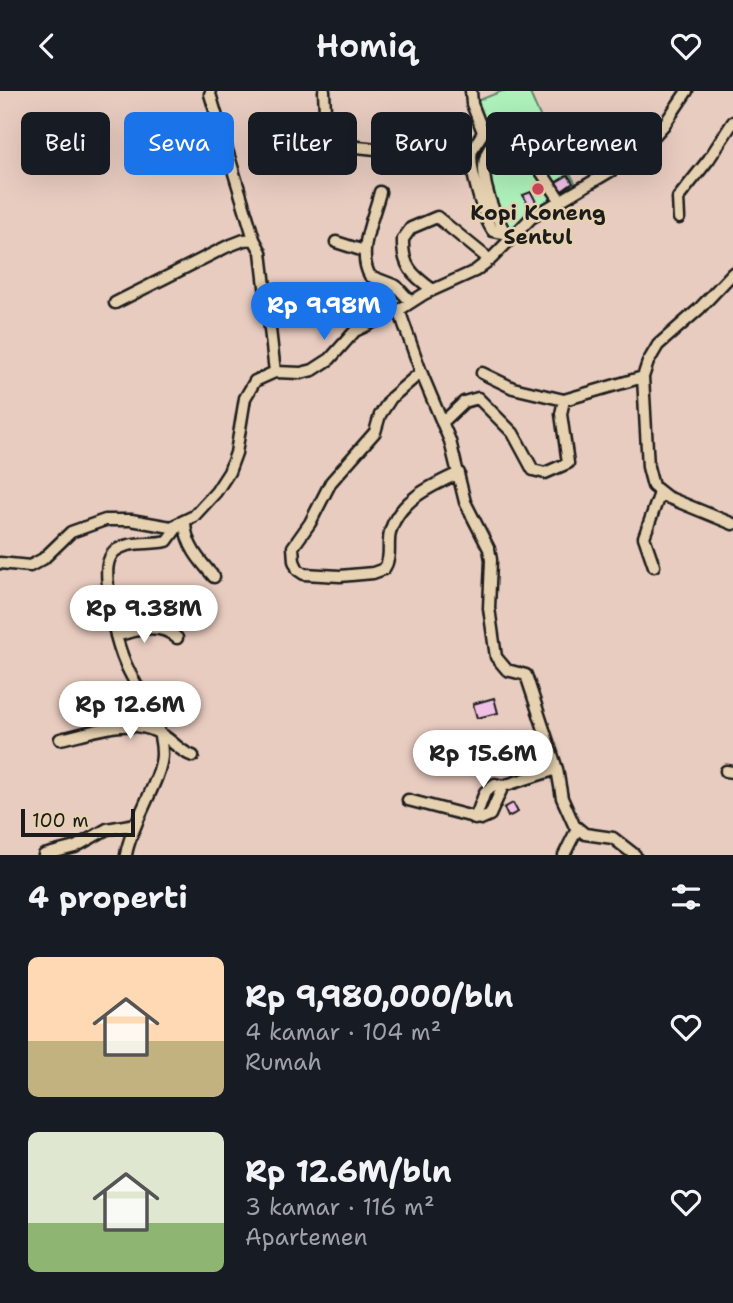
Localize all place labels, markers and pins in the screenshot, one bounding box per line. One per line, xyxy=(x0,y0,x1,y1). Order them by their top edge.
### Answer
marker: Kopi Koneng Sentul xyxy=(530,181,546,197)
place label: Kopi Koneng Sentul xyxy=(470,199,606,251)
pin: Rp 9.98M xyxy=(252,282,396,342)
pin: Rp 9.38M xyxy=(72,585,216,645)
pin: Rp 12.6M xyxy=(58,681,202,741)
pin: Rp 15.6M xyxy=(411,731,555,790)

